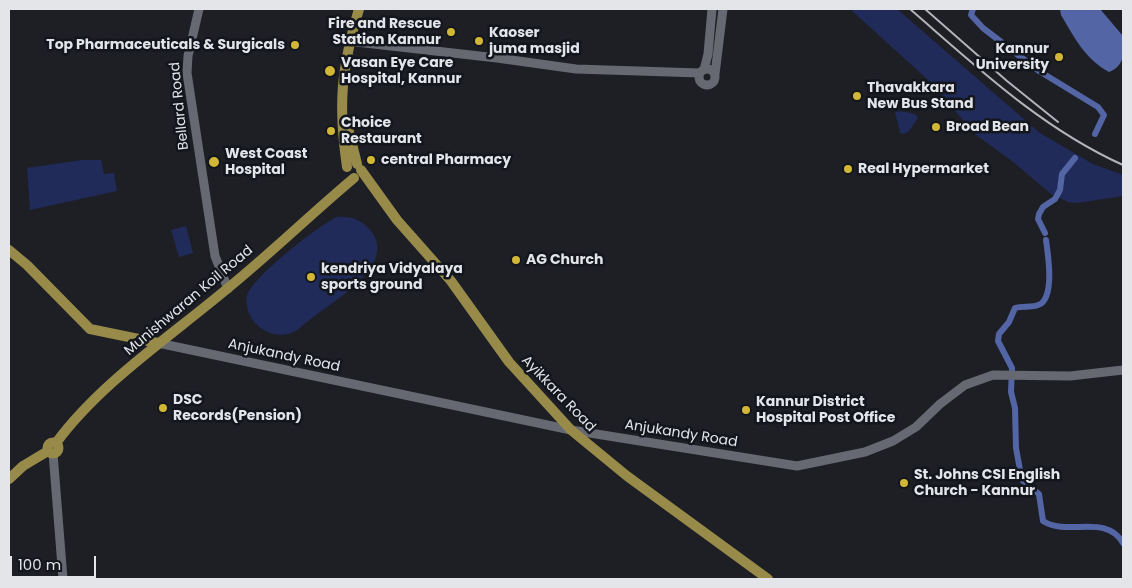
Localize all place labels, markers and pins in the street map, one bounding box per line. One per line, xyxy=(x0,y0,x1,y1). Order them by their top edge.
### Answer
place label: Fire and Rescue Station Kannur xyxy=(328,16,441,48)
place label: Kaoser juma masjid xyxy=(489,25,580,58)
marker: Fire and Rescue Station Kannur xyxy=(445,26,457,38)
marker: Kaoser juma masjid xyxy=(473,35,485,47)
place label: Top Pharmaceuticals & Surgicals xyxy=(46,37,285,53)
marker: Top Pharmaceuticals & Surgicals xyxy=(289,39,301,51)
place label: Kannur University xyxy=(976,41,1049,74)
marker: Kannur University xyxy=(1053,51,1065,63)
place label: Vasan Eye Care Hospital, Kannur xyxy=(341,55,461,88)
marker: Vasan Eye Care Hospital, Kannur xyxy=(323,64,337,78)
place label: Thavakkara New Bus Stand xyxy=(867,80,973,112)
marker: Thavakkara New Bus Stand xyxy=(851,90,863,102)
place label: Choice Restaurant xyxy=(341,115,422,148)
place label: Broad Bean xyxy=(946,119,1029,135)
marker: Broad Bean xyxy=(930,121,942,133)
marker: Choice Restaurant xyxy=(325,125,337,137)
place label: West Coast Hospital xyxy=(225,146,307,178)
place label: central Pharmacy xyxy=(381,152,511,168)
marker: central Pharmacy xyxy=(365,154,377,166)
marker: West Coast Hospital xyxy=(207,155,221,169)
place label: Real Hypermarket xyxy=(858,161,989,177)
marker: Real Hypermarket xyxy=(842,163,854,175)
place label: AG Church xyxy=(526,252,603,268)
marker: AG Church xyxy=(510,254,522,266)
place label: kendriya Vidyalaya sports ground xyxy=(321,261,463,294)
marker: kendriya Vidyalaya sports ground xyxy=(305,271,317,283)
place label: DSC Records(Pension) xyxy=(173,392,302,424)
place label: Kannur District Hospital Post Office xyxy=(756,394,895,427)
marker: DSC Records(Pension) xyxy=(157,402,169,414)
marker: Kannur District Hospital Post Office xyxy=(740,404,752,416)
place label: St. Johns CSI English Church - Kannur xyxy=(914,467,1060,500)
marker: St. Johns CSI English Church - Kannur xyxy=(898,477,910,489)

